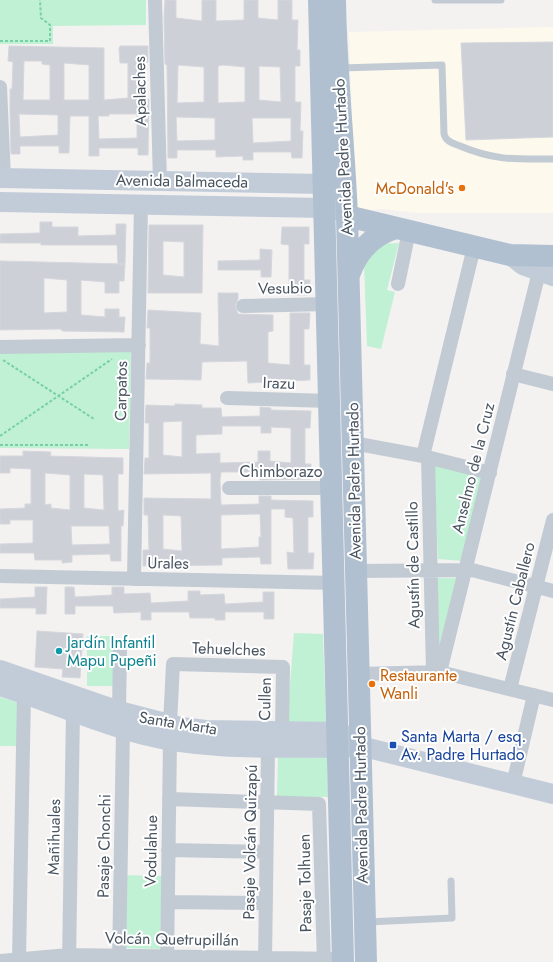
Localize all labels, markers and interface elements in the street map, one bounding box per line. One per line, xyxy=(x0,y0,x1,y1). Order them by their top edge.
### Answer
street label: Apalaches xyxy=(128,56,152,126)
street label: Avenida Padre Hurtado xyxy=(327,78,359,236)
street label: Avenida Balmaceda xyxy=(116,168,248,194)
place label: McDonald's xyxy=(375,177,454,200)
marker: McDonald's xyxy=(457,183,467,193)
street label: Vesubio xyxy=(258,276,313,300)
street label: Carpatos xyxy=(109,361,133,421)
street label: Irazu xyxy=(262,371,296,395)
street label: Anselmo de la Cruz xyxy=(446,400,501,536)
street label: Avenida Padre Hurtado xyxy=(341,402,367,560)
street label: Chimborazo xyxy=(240,460,323,483)
street label: Agustín de Castillo xyxy=(400,501,426,629)
street label: Agustín Caballero xyxy=(489,539,541,662)
street label: Urales xyxy=(147,551,189,575)
place label: Jardín Infantil Mapu Pupeñi xyxy=(65,631,157,672)
street label: Tehuelches xyxy=(192,636,266,662)
marker: Jardín Infantil Mapu Pupeñi xyxy=(54,646,64,656)
place label: Restaurante Wanli xyxy=(380,664,457,705)
street label: Cullen xyxy=(253,677,277,721)
marker: Restaurante Wanli xyxy=(367,679,377,689)
street label: Santa Marta xyxy=(137,705,219,741)
place label: Santa Marta / esq. Av. Padre Hurtado xyxy=(401,725,526,766)
street label: Avenida Padre Hurtado xyxy=(348,726,374,884)
marker: Santa Marta / esq. Av. Padre Hurtado xyxy=(388,740,398,750)
street label: Pasaje Volcán Quizapú xyxy=(237,764,263,920)
street label: Pasaje Chonchi xyxy=(92,794,116,898)
street label: Mañihuales xyxy=(42,799,66,875)
street label: Vodulahue xyxy=(139,815,163,887)
street label: Pasaje Tolhuen xyxy=(293,833,317,933)
street label: Volcán Quetrupillán xyxy=(105,926,239,952)

